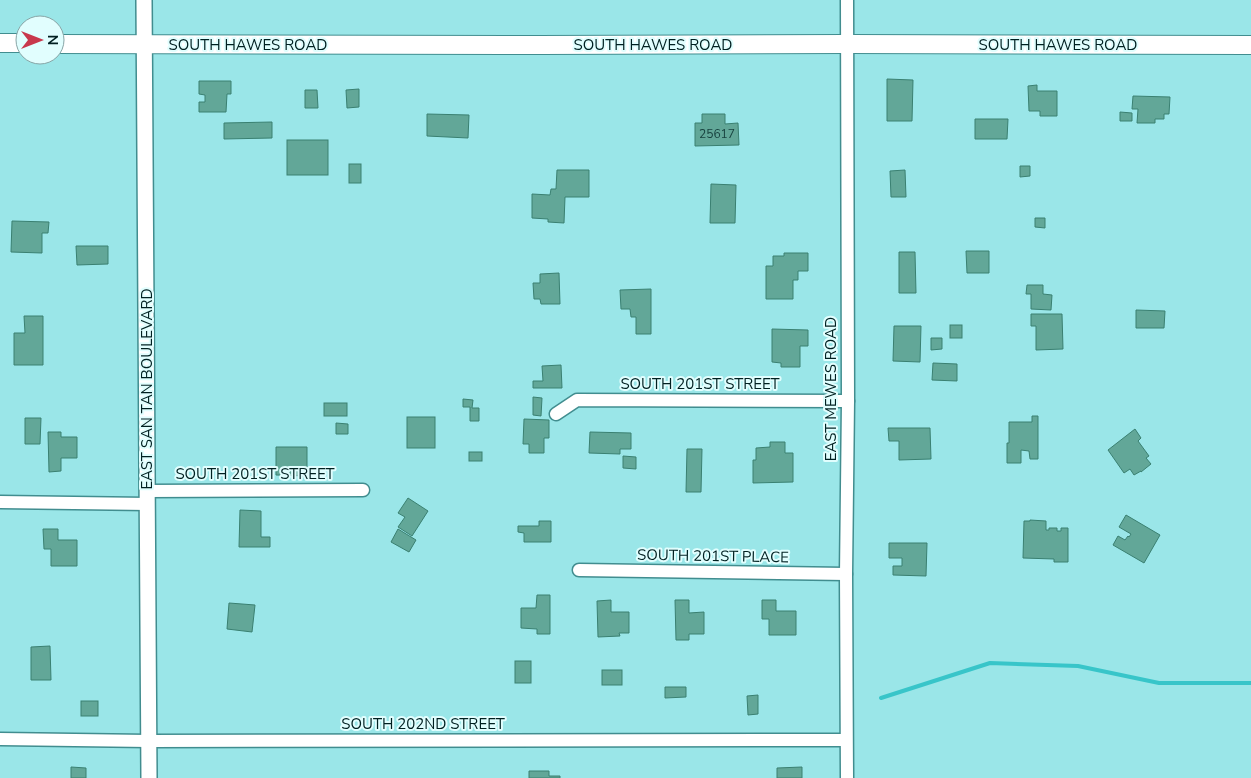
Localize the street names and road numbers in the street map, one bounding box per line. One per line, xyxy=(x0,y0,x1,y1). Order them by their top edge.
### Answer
street label: SOUTH HAWES ROAD xyxy=(168,35,328,55)
street label: SOUTH HAWES ROAD xyxy=(573,35,733,55)
street label: SOUTH HAWES ROAD xyxy=(978,35,1138,55)
street label: EAST SAN TAN BOULEVARD xyxy=(137,288,157,490)
street label: EAST MEWES ROAD xyxy=(821,317,841,461)
street label: SOUTH 201ST STREET xyxy=(620,374,780,394)
street label: SOUTH 201ST STREET xyxy=(175,464,335,484)
street label: SOUTH 201ST PLACE xyxy=(637,545,789,567)
street label: SOUTH 202ND STREET xyxy=(341,714,505,734)

